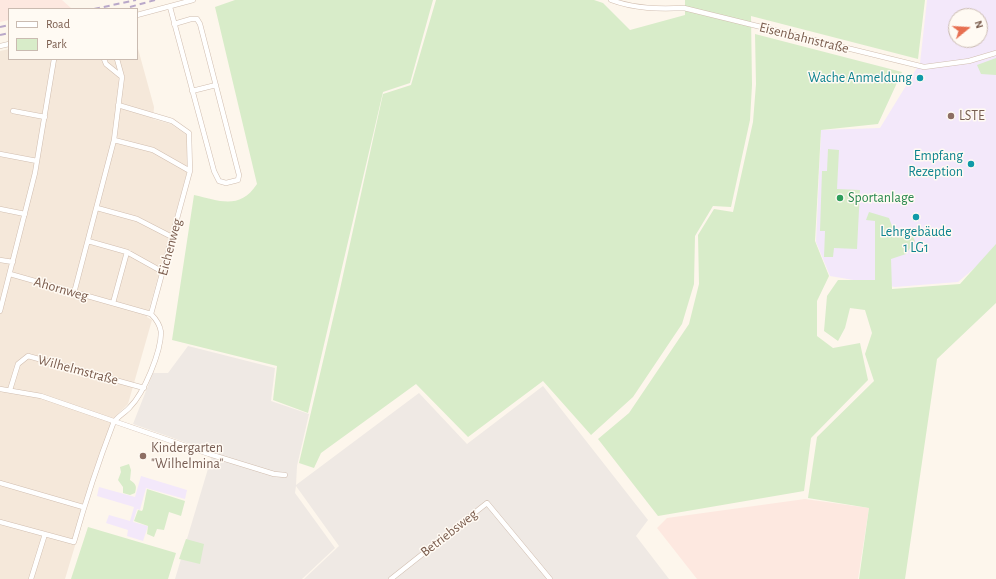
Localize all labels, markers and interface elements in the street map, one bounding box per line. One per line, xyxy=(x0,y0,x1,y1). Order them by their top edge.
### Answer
legend xyxy=(8,8,138,60)
north arrow xyxy=(948,8,988,48)
text: Road xyxy=(46,18,70,30)
street label: Eisenbahnstraße xyxy=(757,19,851,57)
text: N xyxy=(973,19,985,30)
text: Park xyxy=(46,38,67,50)
place label: Wache Anmeldung xyxy=(808,70,912,86)
marker: Wache Anmeldung xyxy=(915,73,925,83)
place label: LSTE xyxy=(959,108,985,124)
marker: LSTE xyxy=(946,111,956,121)
place label: Empfang Rezeption xyxy=(908,148,963,180)
marker: Empfang Rezeption xyxy=(966,159,976,169)
place label: Sportanlage xyxy=(848,190,914,206)
marker: Sportanlage xyxy=(835,193,845,203)
marker: Lehrgebäude 1 LG1 xyxy=(911,212,921,222)
street label: Eichenweg xyxy=(154,217,186,277)
place label: Lehrgebäude 1 LG1 xyxy=(880,224,952,256)
street label: Ahornweg xyxy=(32,273,90,305)
street label: Wilhelmstraße xyxy=(36,351,120,389)
place label: Kindergarten "Wilhelmina" xyxy=(151,440,223,472)
marker: Kindergarten "Wilhelmina" xyxy=(138,451,148,461)
street label: Betriebsweg xyxy=(417,506,481,560)

